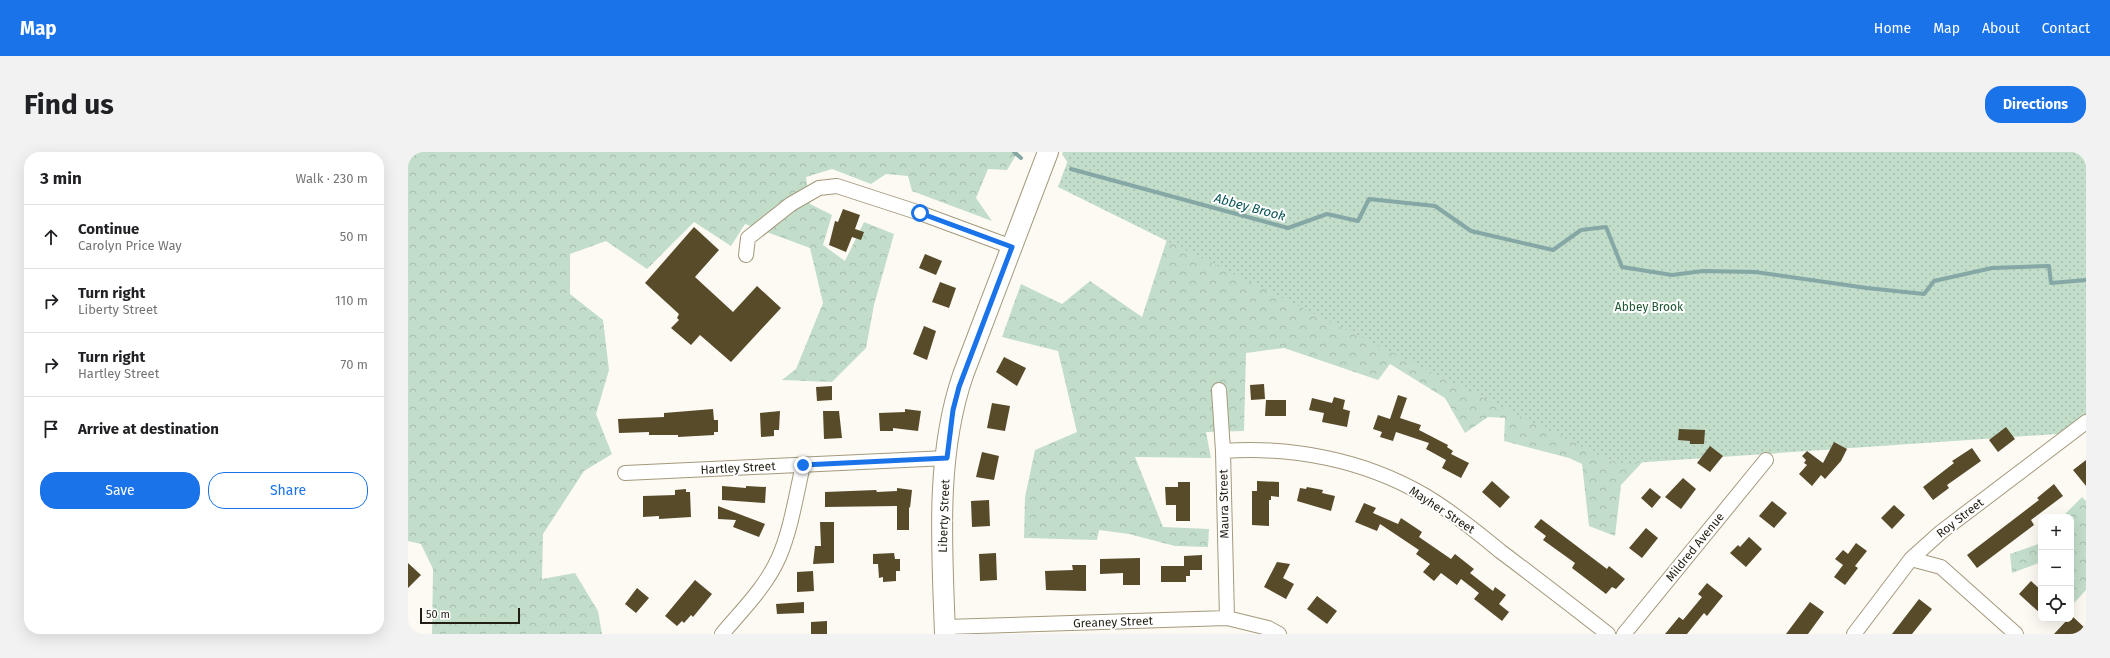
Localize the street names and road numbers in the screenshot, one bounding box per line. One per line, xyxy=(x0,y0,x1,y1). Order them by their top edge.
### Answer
street label: Hartley Street xyxy=(700,459,777,477)
street label: Maura Street xyxy=(1216,469,1232,539)
street label: Liberty Street xyxy=(936,478,952,553)
street label: Mayher Street xyxy=(1407,484,1478,537)
street label: Roy Street xyxy=(1934,495,1987,541)
street label: Mildred Avenue xyxy=(1663,510,1727,584)
street label: Greaney Street xyxy=(1073,614,1154,630)

